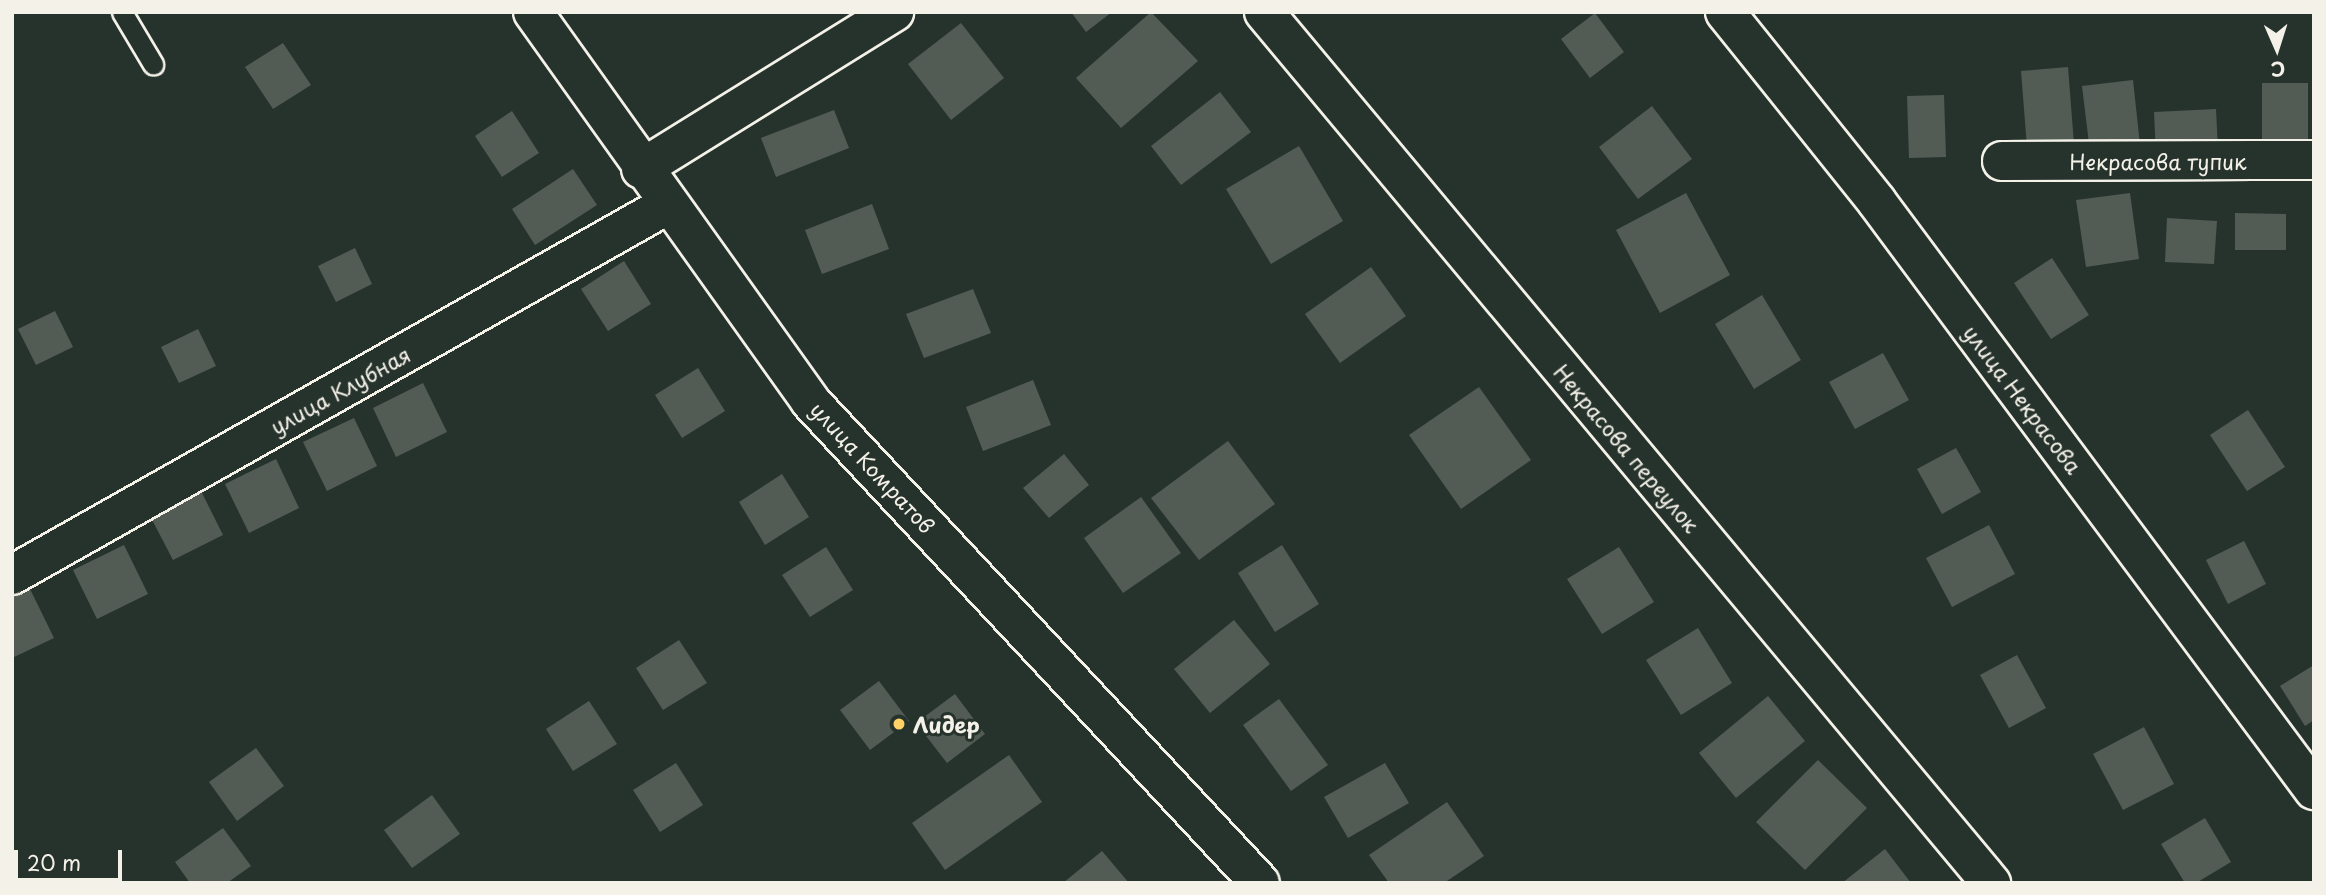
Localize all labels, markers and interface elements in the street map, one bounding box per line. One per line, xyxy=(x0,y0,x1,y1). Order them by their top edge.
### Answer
north arrow xyxy=(2242,14,2312,84)
text: С xyxy=(2270,56,2286,84)
street label: Некрасова тупик xyxy=(2069,148,2247,174)
street label: улица Некрасова xyxy=(1959,319,2087,479)
street label: улица Клубная xyxy=(265,341,415,439)
street label: Некрасова переулок xyxy=(1549,359,1705,537)
street label: улица Комратов xyxy=(805,396,941,538)
place label: Лидер xyxy=(913,711,980,737)
marker: Лидер xyxy=(891,716,907,732)
scale bar xyxy=(18,836,126,880)
text: 20 m xyxy=(27,846,81,878)

